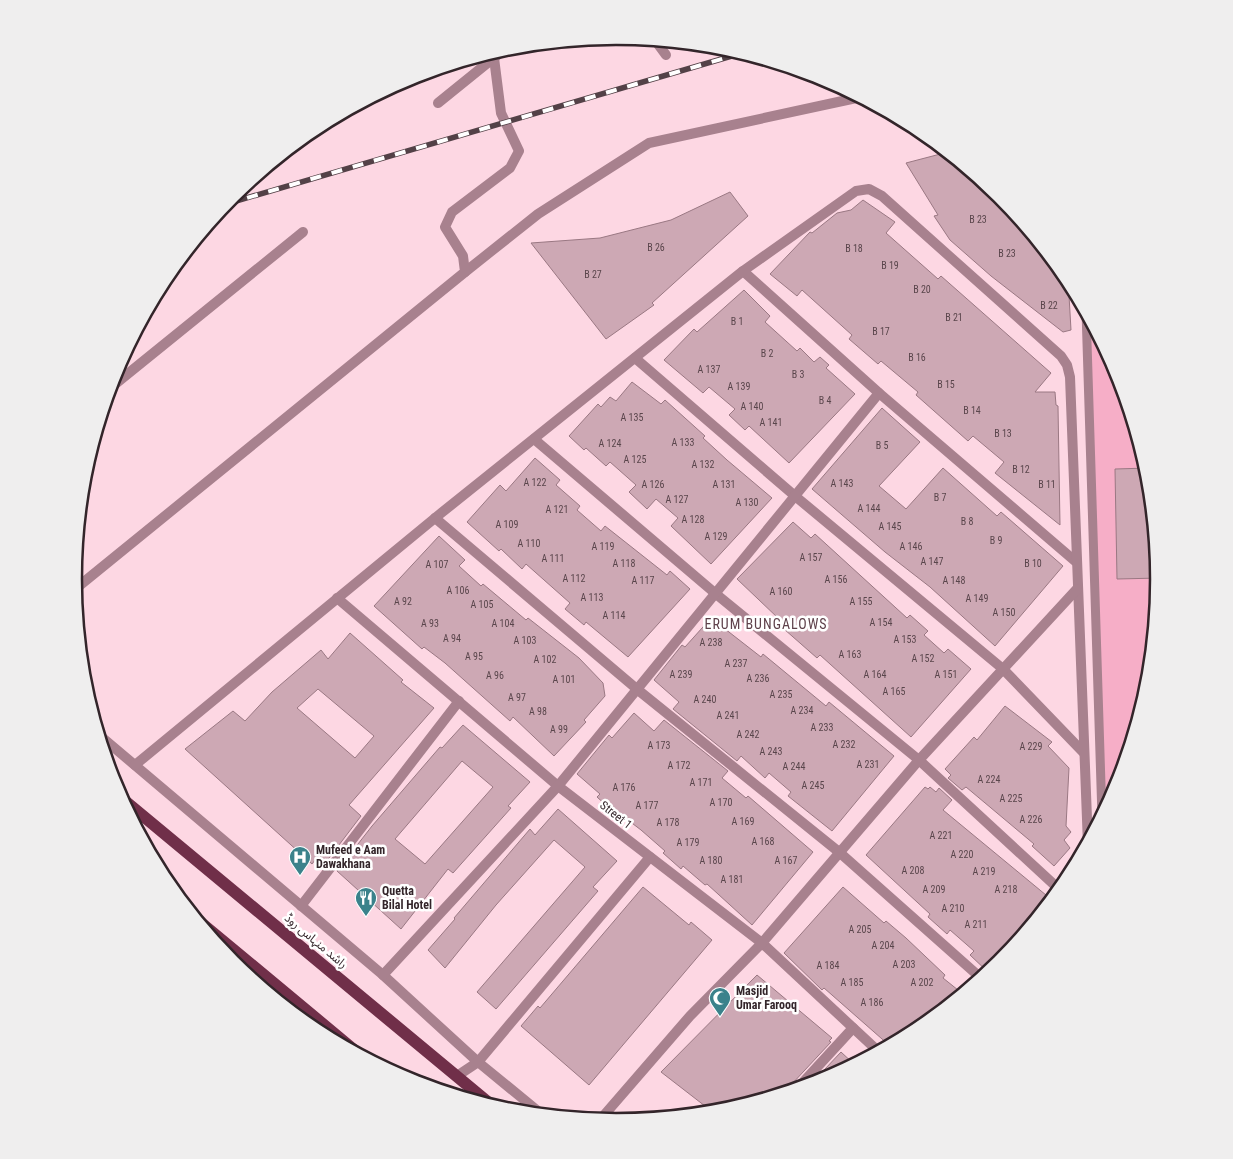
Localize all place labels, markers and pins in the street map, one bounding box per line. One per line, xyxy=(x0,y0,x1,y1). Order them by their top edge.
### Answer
place label: Mufeed e Aam Dawakhana xyxy=(316,843,385,871)
hospital icon: Mufeed e Aam Dawakhana xyxy=(288,845,312,876)
place label: Quetta Bilal Hotel xyxy=(382,884,432,912)
restaurant icon: Quetta Bilal Hotel xyxy=(354,886,378,917)
place label: Masjid Umar Farooq xyxy=(736,984,797,1012)
mosque icon: Masjid Umar Farooq xyxy=(708,986,732,1017)

